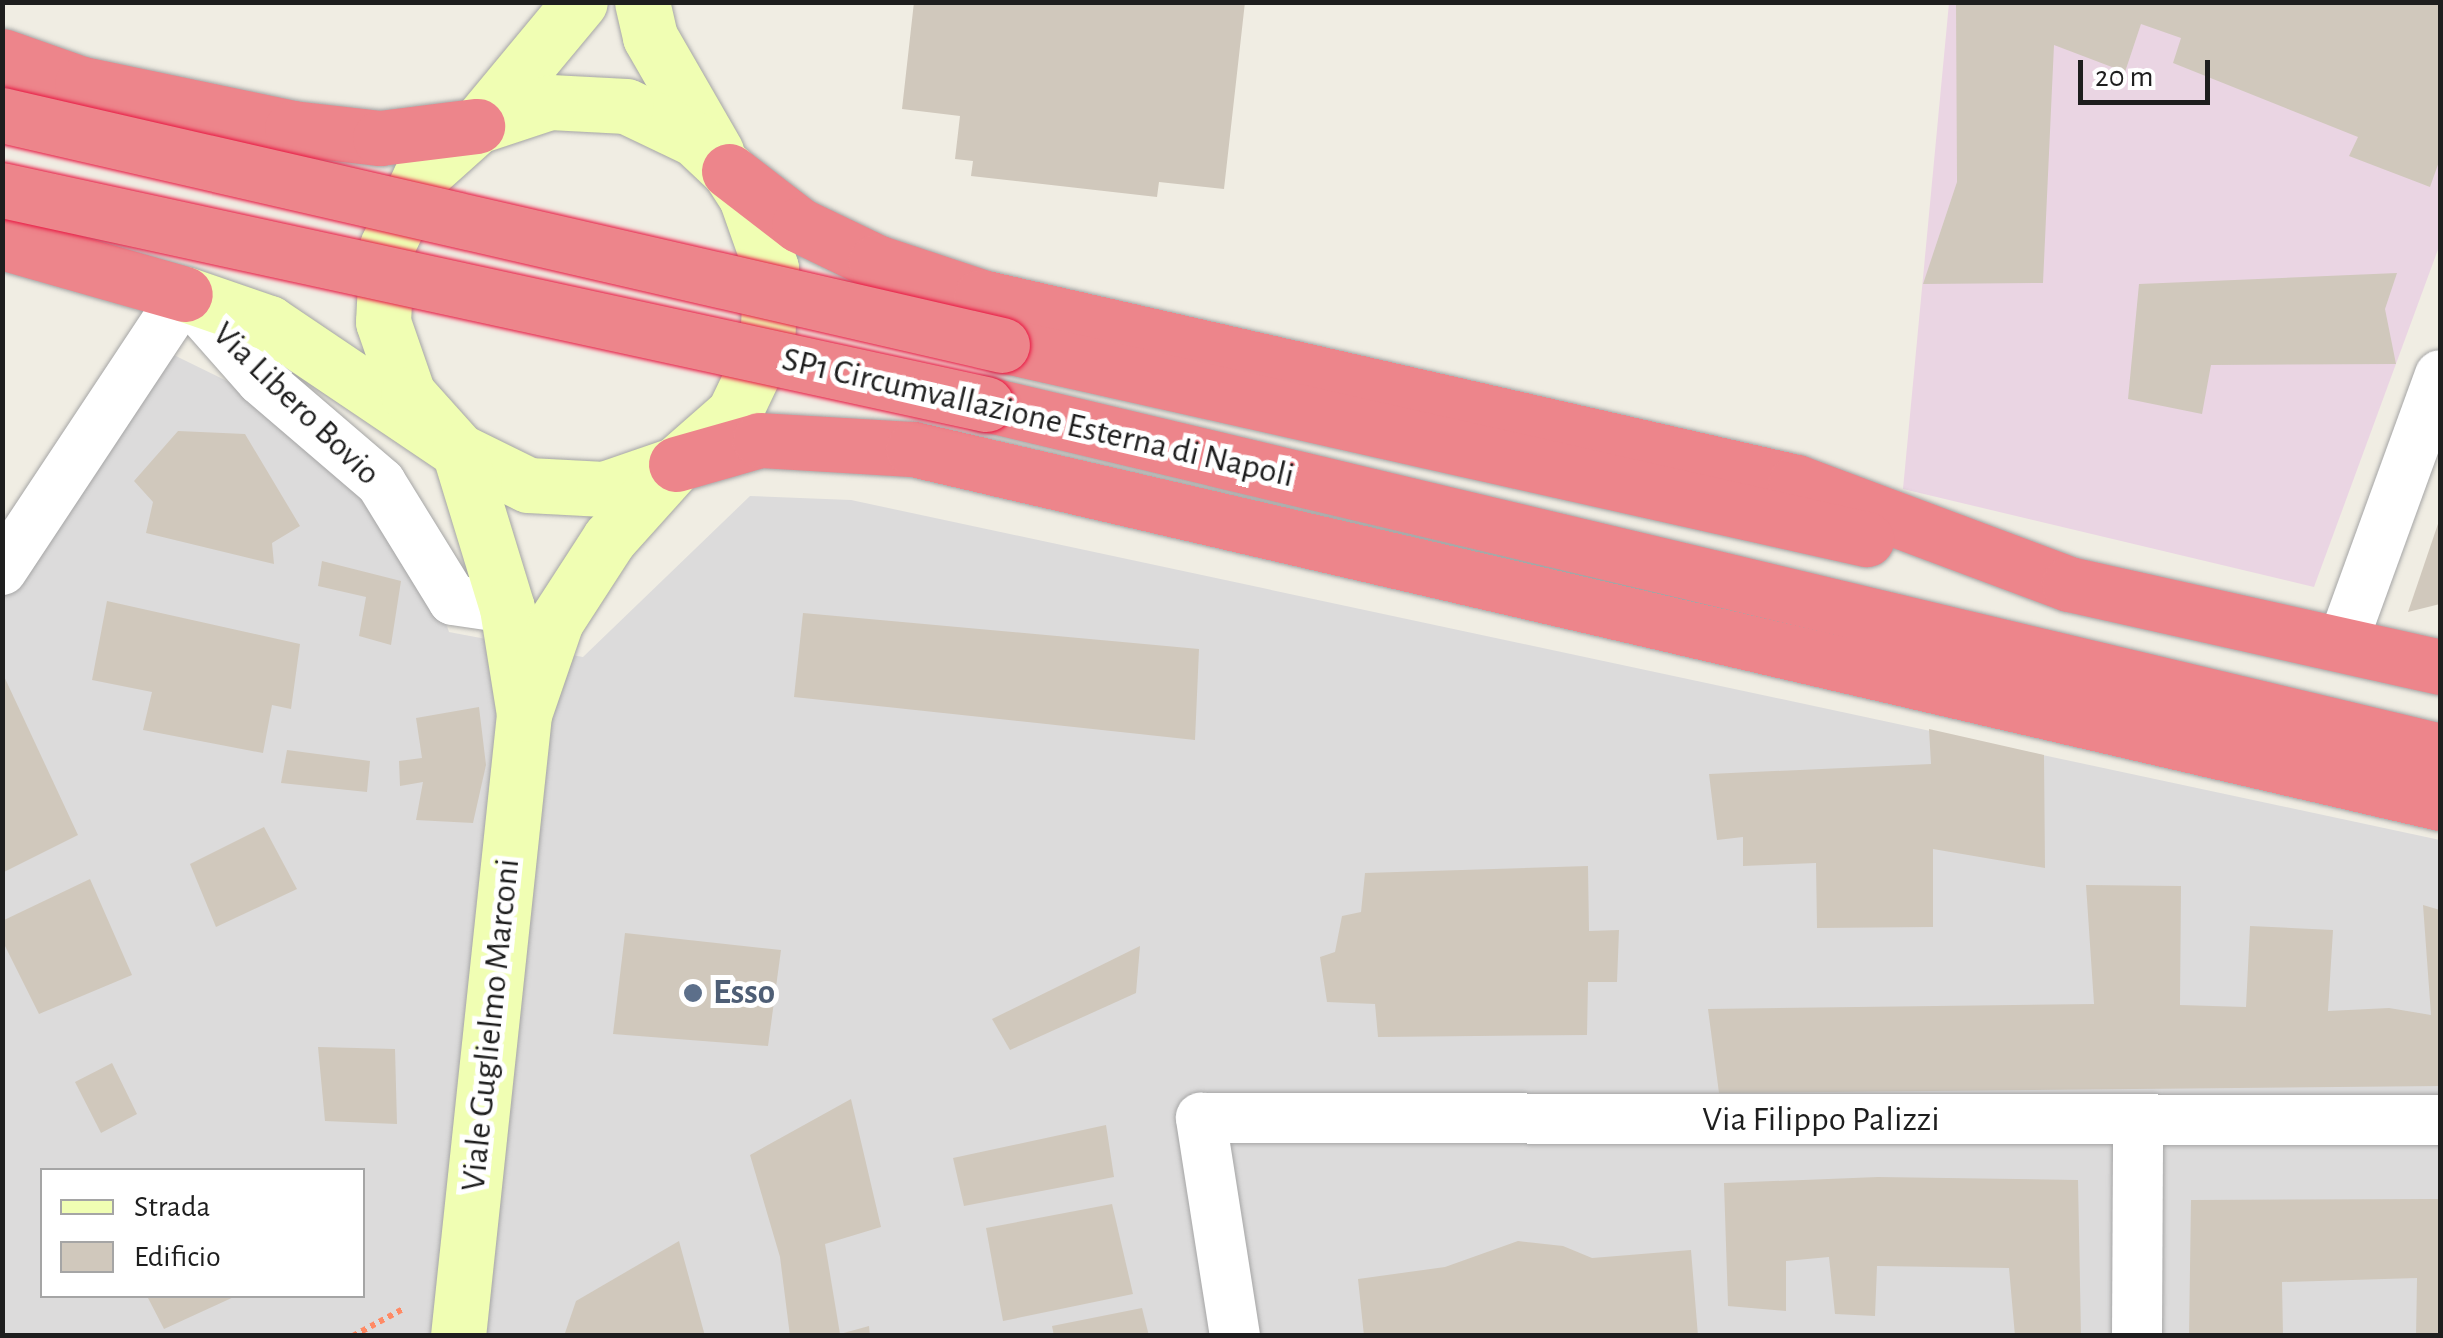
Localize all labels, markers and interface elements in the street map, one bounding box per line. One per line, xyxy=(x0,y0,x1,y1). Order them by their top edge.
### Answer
scale bar xyxy=(2083,40,2216,102)
text: 20 m xyxy=(2095,62,2153,92)
street label: Via Libero Bovio xyxy=(203,313,389,495)
street label: SP1 Circumvallazione Esterna di Napoli xyxy=(778,339,1298,497)
street label: Viale Guglielmo Marconi xyxy=(453,857,529,1193)
place label: Esso xyxy=(713,972,775,1014)
marker: Esso xyxy=(682,982,704,1004)
street label: Via Filippo Palizzi xyxy=(1702,1099,1940,1141)
legend xyxy=(40,1168,365,1298)
text: Strada xyxy=(134,1192,210,1222)
text: Edificio xyxy=(134,1242,221,1272)

